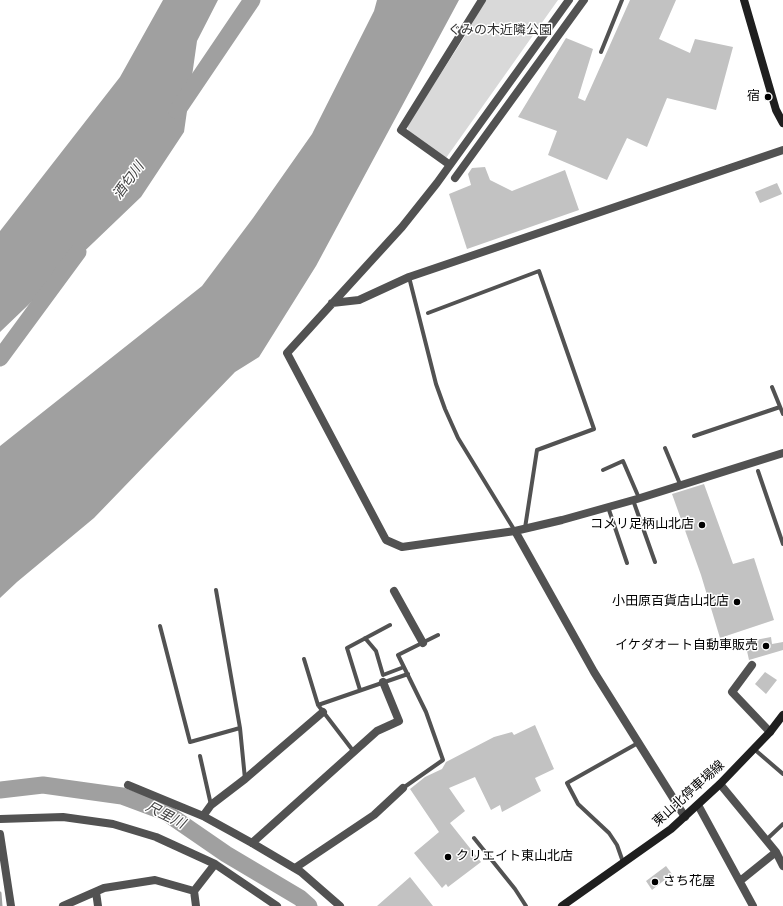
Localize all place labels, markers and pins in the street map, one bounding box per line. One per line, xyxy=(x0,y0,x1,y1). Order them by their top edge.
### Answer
place label: 宿 xyxy=(747,89,760,105)
marker: 宿 xyxy=(763,92,773,102)
place label: コメリ足柄山北店 xyxy=(590,517,694,533)
marker: コメリ足柄山北店 xyxy=(697,520,707,530)
place label: 小田原百貨店山北店 xyxy=(612,594,729,610)
marker: 小田原百貨店山北店 xyxy=(732,597,742,607)
place label: イケダオート自動車販売 xyxy=(615,638,758,654)
marker: イケダオート自動車販売 xyxy=(761,641,771,651)
place label: クリエイト東山北店 xyxy=(456,849,573,865)
marker: クリエイト東山北店 xyxy=(443,852,453,862)
place label: さち花屋 xyxy=(663,874,715,890)
marker: さち花屋 xyxy=(650,877,660,887)

